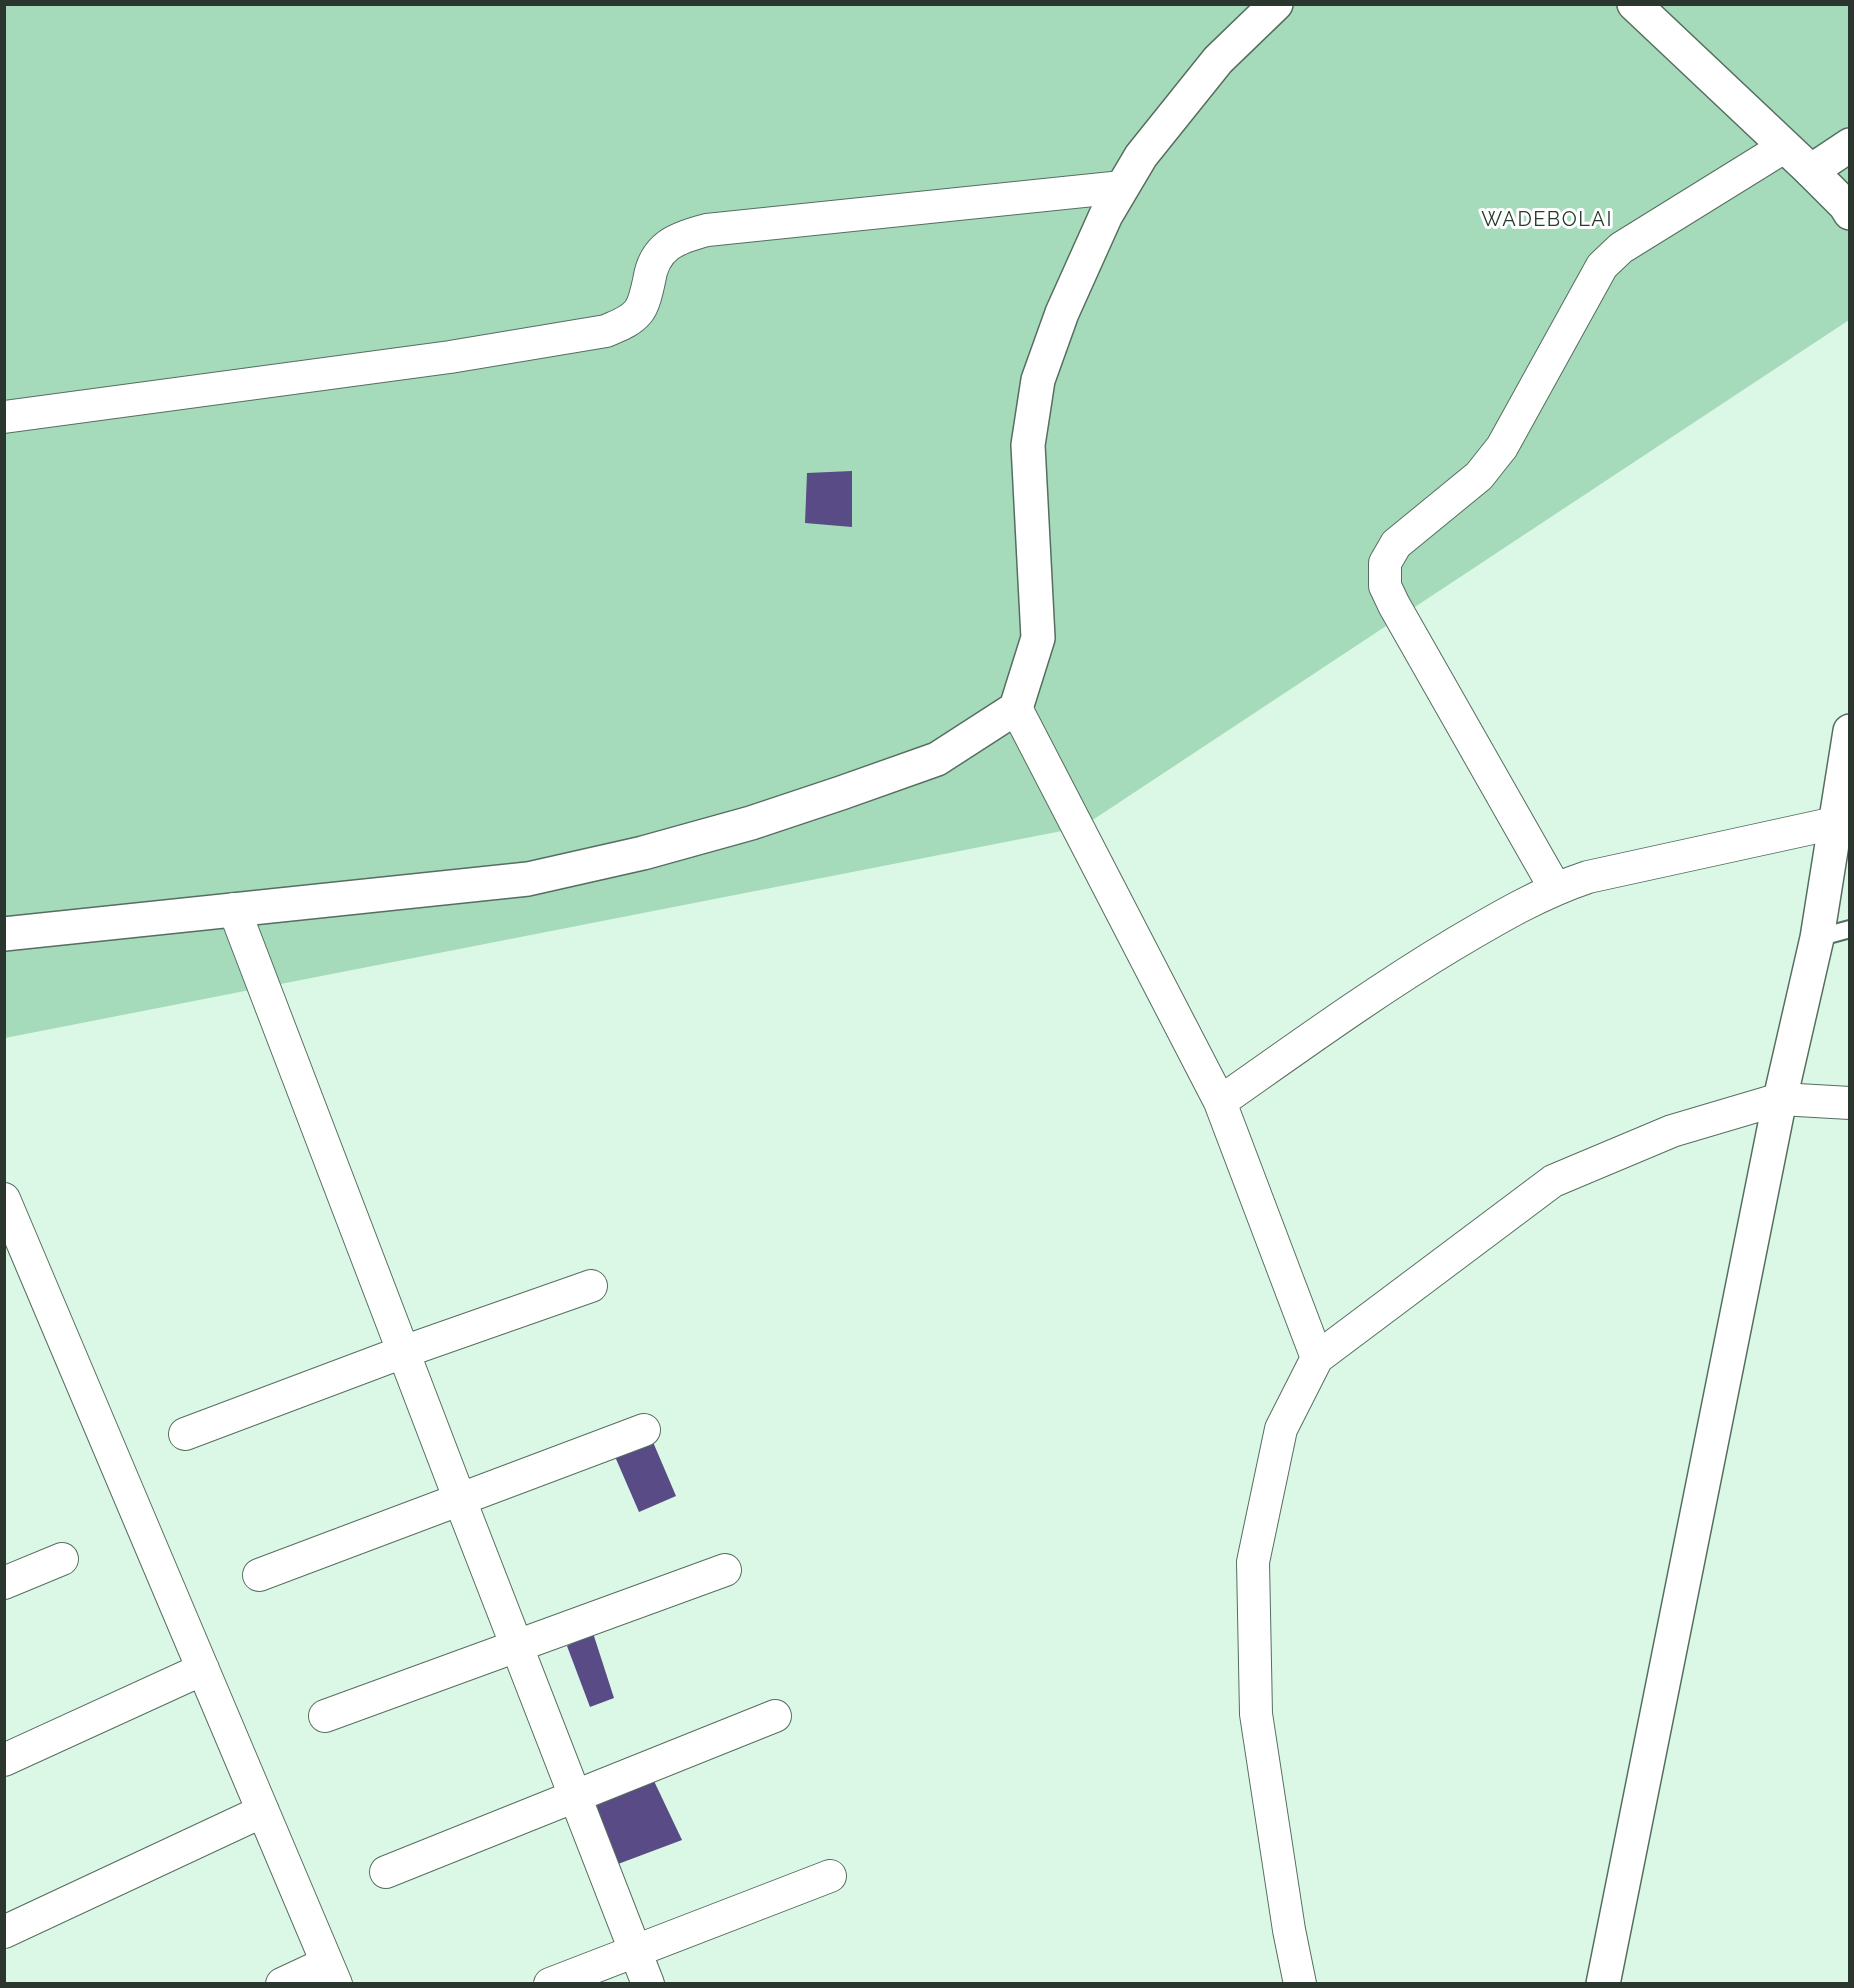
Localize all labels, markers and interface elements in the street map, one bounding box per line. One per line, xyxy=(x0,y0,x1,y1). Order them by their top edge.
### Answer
district label: WADEBOLAI xyxy=(1481,208,1613,232)

